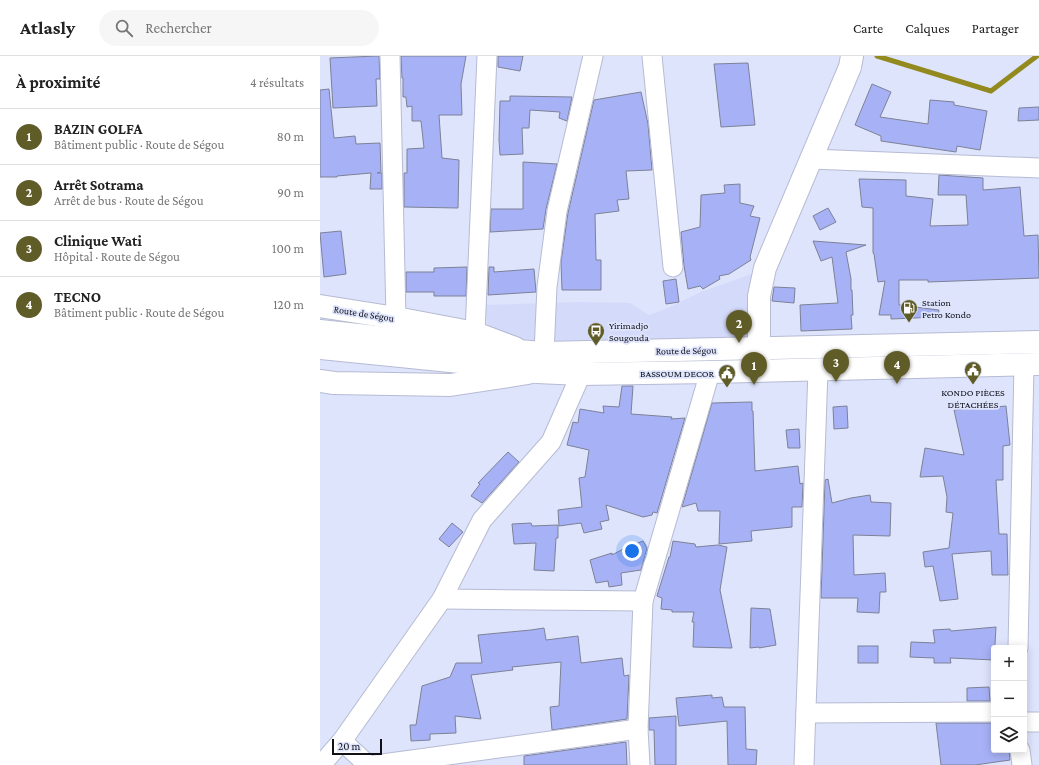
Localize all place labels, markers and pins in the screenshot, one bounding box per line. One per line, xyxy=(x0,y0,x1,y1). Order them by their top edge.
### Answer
place label: Station Petro Kondo xyxy=(922,297,971,320)
fuel station icon: Station Petro Kondo xyxy=(899,298,919,323)
pin: 2 xyxy=(726,310,752,343)
place label: Yirimadjo Sougouda xyxy=(609,320,649,343)
bus stop icon: Yirimadjo Sougouda xyxy=(586,321,606,346)
pin: 3 xyxy=(823,349,849,382)
pin: 4 xyxy=(884,351,910,384)
pin: 1 xyxy=(741,352,767,385)
public building icon: KONDO PIÈCES DÉTACHÉES xyxy=(963,360,983,385)
public building icon: BASSOUM DECOR xyxy=(717,363,737,388)
place label: BASSOUM DECOR xyxy=(640,368,714,379)
place label: KONDO PIÈCES DÉTACHÉES xyxy=(941,387,1005,410)

